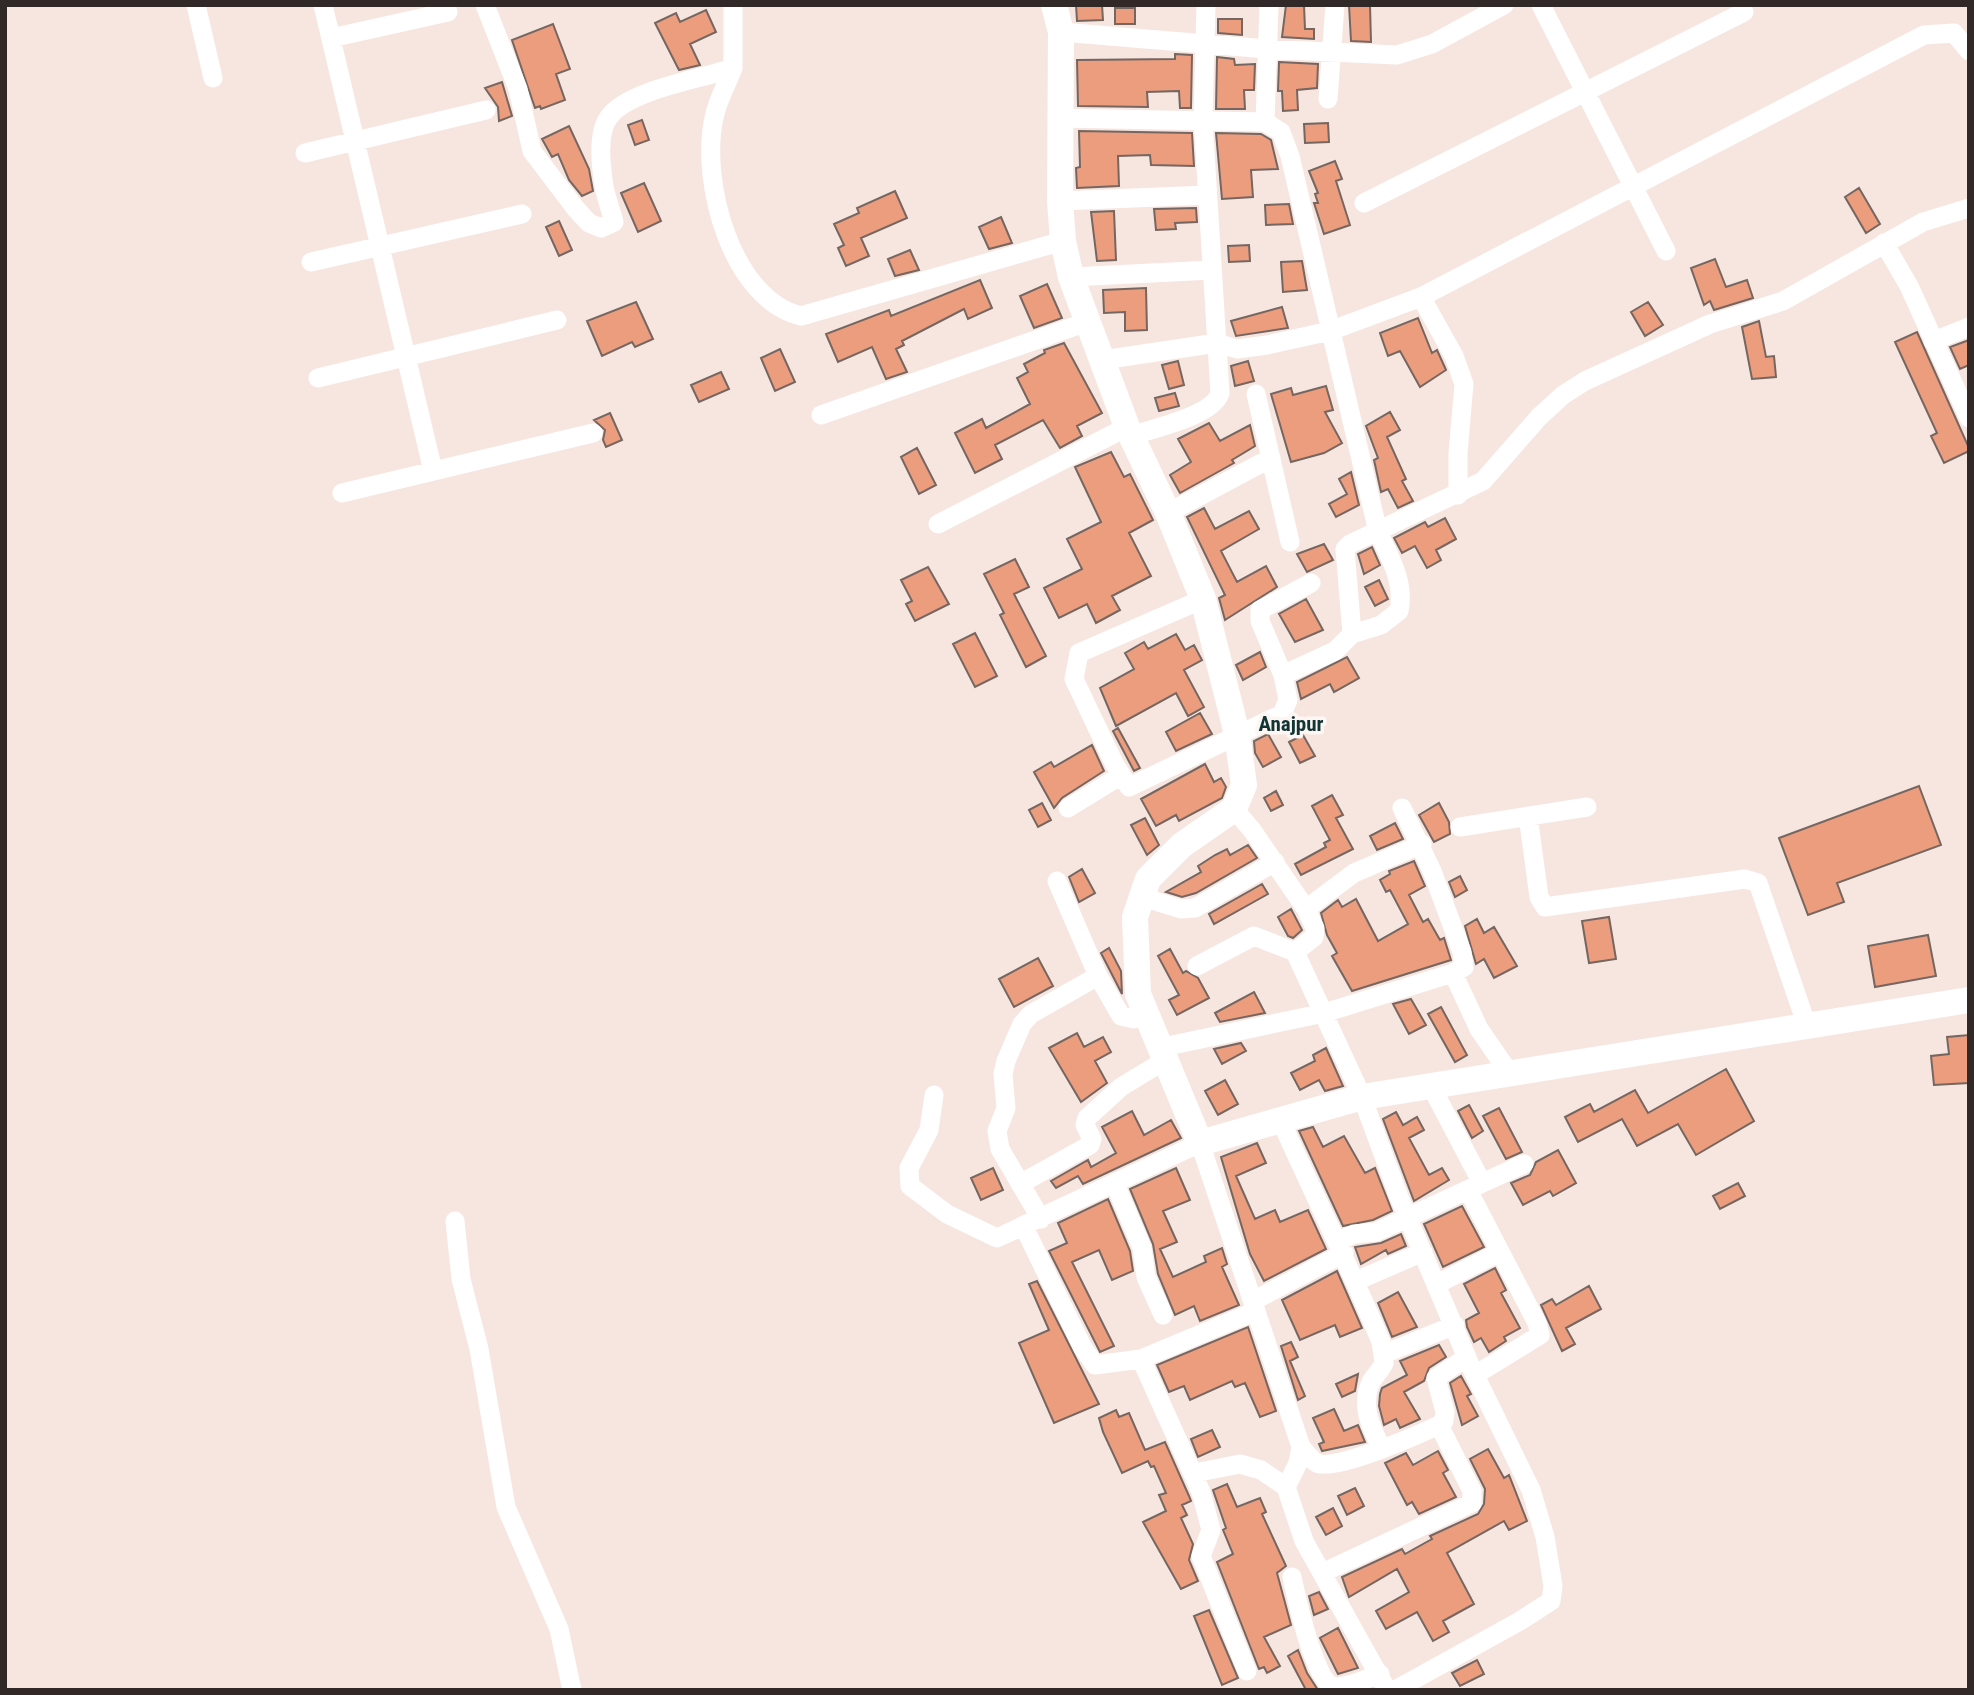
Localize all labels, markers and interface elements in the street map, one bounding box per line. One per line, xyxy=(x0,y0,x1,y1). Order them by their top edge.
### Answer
district label: Anajpur xyxy=(1258,712,1324,736)

